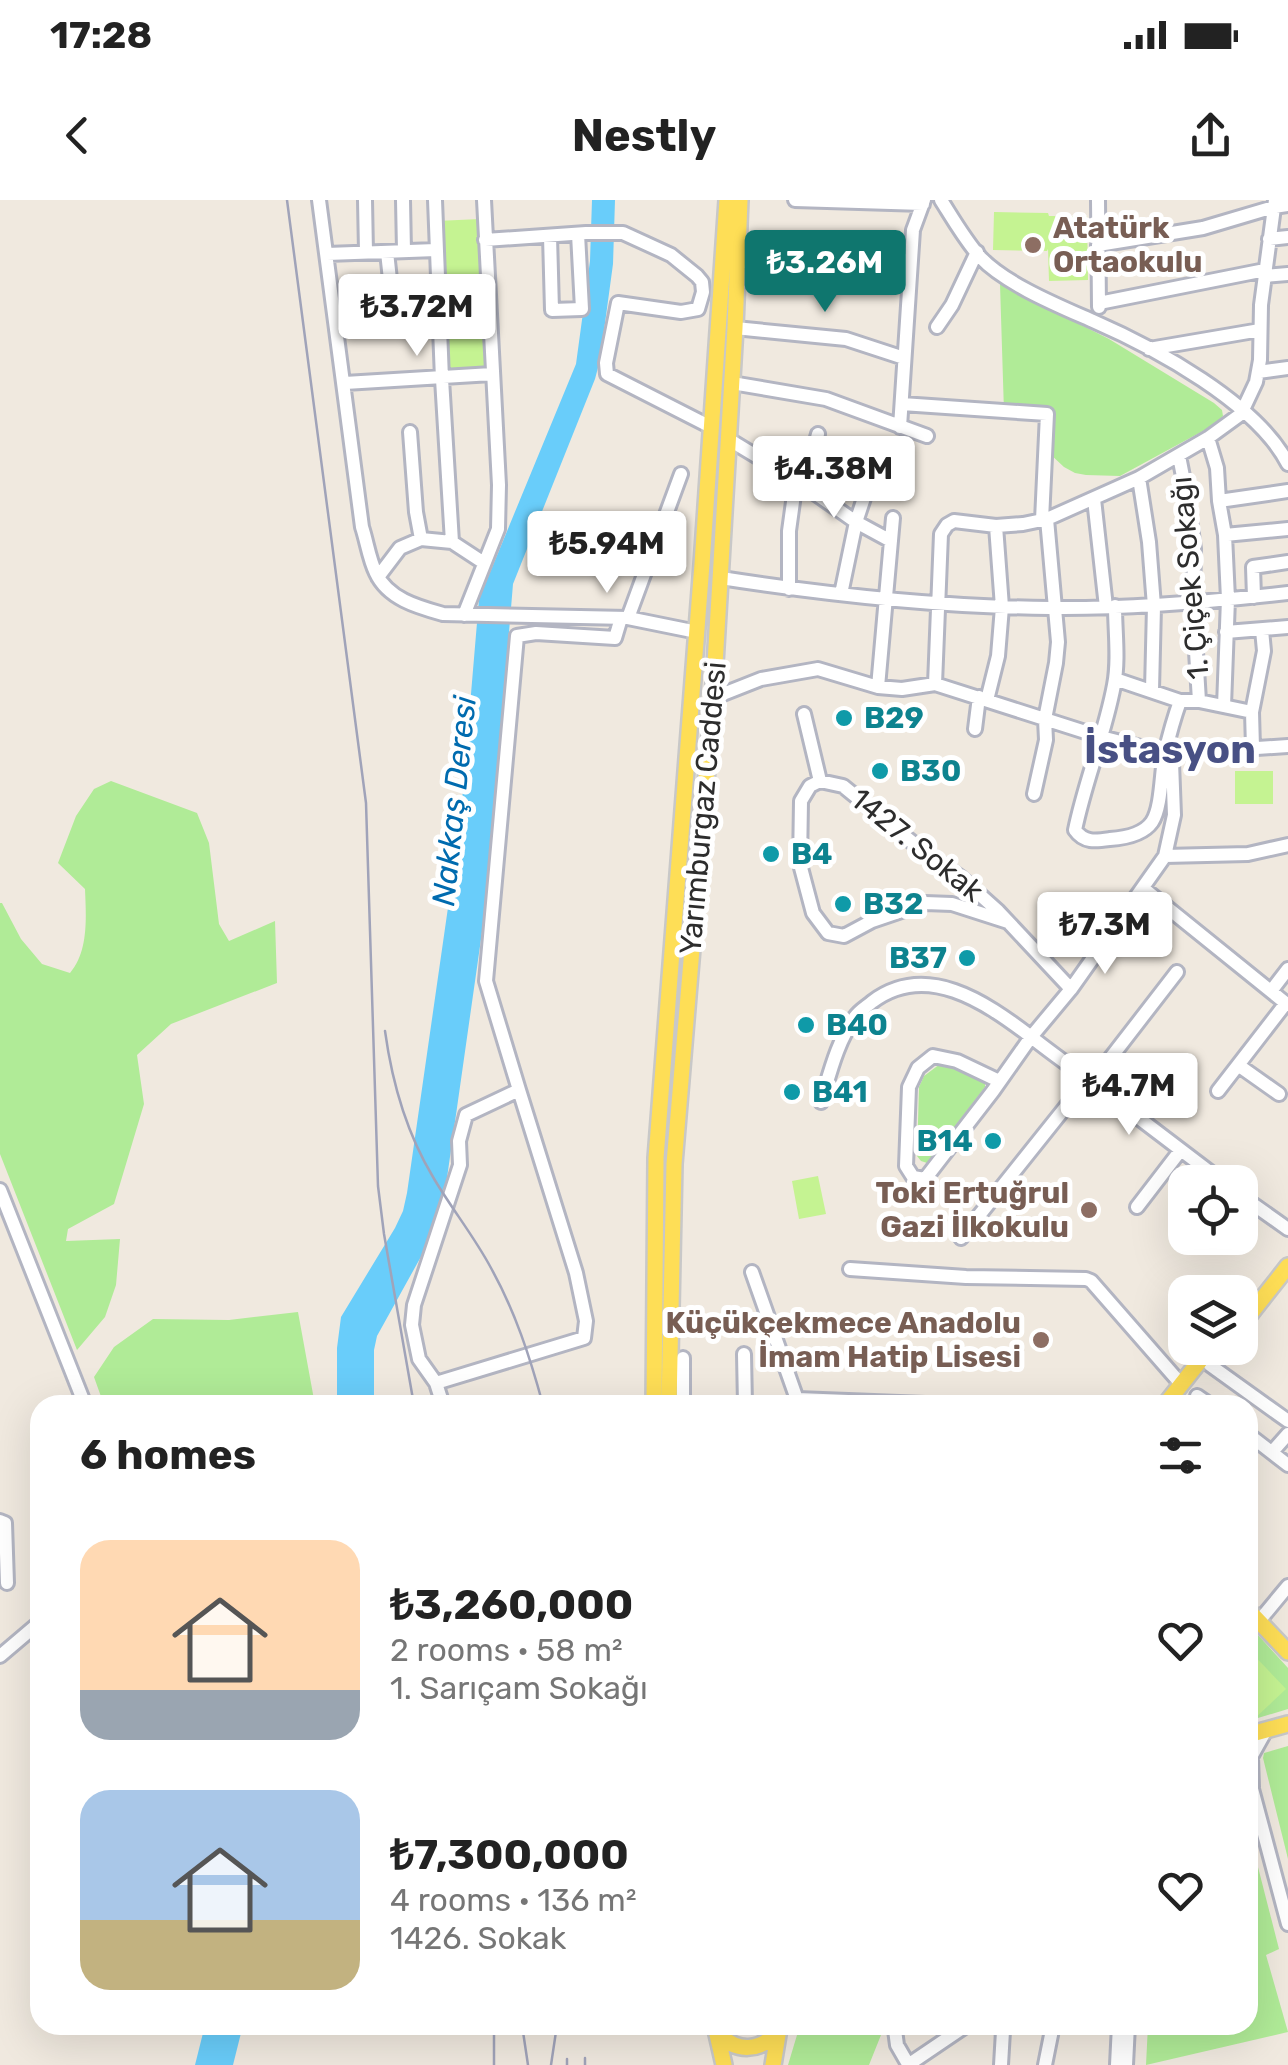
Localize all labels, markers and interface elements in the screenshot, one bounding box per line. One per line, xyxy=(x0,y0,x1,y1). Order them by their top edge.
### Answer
text: 17:28 xyxy=(50,12,152,58)
icon: back xyxy=(50,108,105,163)
icon: share xyxy=(1183,108,1238,163)
text: Nestly xyxy=(572,109,716,162)
place label: Atatürk Ortaokulu xyxy=(1053,210,1203,280)
pin: ₺3.26M xyxy=(744,230,906,315)
marker: Atatürk Ortaokulu xyxy=(1022,234,1044,256)
text: ₺3.26M xyxy=(767,243,883,281)
pin: ₺3.72M xyxy=(336,274,498,359)
text: ₺3.72M xyxy=(360,287,474,325)
pin: ₺4.38M xyxy=(753,436,915,521)
text: ₺4.38M xyxy=(775,449,893,487)
street label: 1. Çiçek Sokağı xyxy=(1163,475,1217,681)
pin: ₺5.94M xyxy=(526,511,688,596)
text: ₺5.94M xyxy=(549,524,665,562)
street label: Yarımburgaz Caddesi xyxy=(672,660,734,956)
water label: Nakkaş Deresi xyxy=(424,693,484,908)
place label: B29 xyxy=(864,700,924,736)
marker: B29 xyxy=(833,707,855,729)
district label: İstasyon xyxy=(1084,726,1256,773)
place label: B30 xyxy=(900,753,961,789)
marker: B30 xyxy=(869,760,891,782)
street label: 1427. Sokak xyxy=(843,781,991,910)
place label: B4 xyxy=(791,836,833,872)
marker: B4 xyxy=(760,843,782,865)
place label: B32 xyxy=(863,886,923,922)
pin: ₺7.3M xyxy=(1035,892,1175,977)
marker: B32 xyxy=(832,893,854,915)
text: ₺7.3M xyxy=(1059,905,1151,943)
place label: B37 xyxy=(889,940,947,976)
marker: B37 xyxy=(956,947,978,969)
place label: B40 xyxy=(826,1007,888,1043)
marker: B40 xyxy=(795,1014,817,1036)
pin: ₺4.7M xyxy=(1059,1053,1199,1138)
text: ₺4.7M xyxy=(1083,1066,1175,1104)
place label: B41 xyxy=(812,1074,868,1110)
marker: B41 xyxy=(781,1081,803,1103)
place label: B14 xyxy=(916,1123,973,1159)
marker: B14 xyxy=(982,1130,1004,1152)
map controls xyxy=(1168,1165,1258,1365)
button: locate xyxy=(1168,1165,1258,1255)
place label: Toki Ertuğrul Gazi İlkokulu xyxy=(875,1175,1069,1245)
marker: Toki Ertuğrul Gazi İlkokulu xyxy=(1078,1199,1100,1221)
button: layers xyxy=(1168,1275,1258,1365)
place label: Küçükçekmece Anadolu İmam Hatip Lisesi xyxy=(666,1305,1021,1375)
marker: Küçükçekmece Anadolu İmam Hatip Lisesi xyxy=(1030,1329,1052,1351)
icon: filters xyxy=(1153,1428,1208,1483)
text: 6 homes xyxy=(80,1430,256,1480)
icon: home xyxy=(160,1580,280,1700)
text: ₺3,260,000 xyxy=(390,1580,633,1630)
icon: heart xyxy=(1153,1613,1208,1668)
text: 2 rooms · 58 m² xyxy=(390,1631,623,1669)
text: 1. Sarıçam Sokağı xyxy=(390,1669,648,1707)
icon: home xyxy=(160,1830,280,1950)
text: ₺7,300,000 xyxy=(390,1830,629,1880)
icon: heart xyxy=(1153,1863,1208,1918)
text: 4 rooms · 136 m² xyxy=(390,1881,637,1919)
text: 1426. Sokak xyxy=(390,1919,566,1957)

